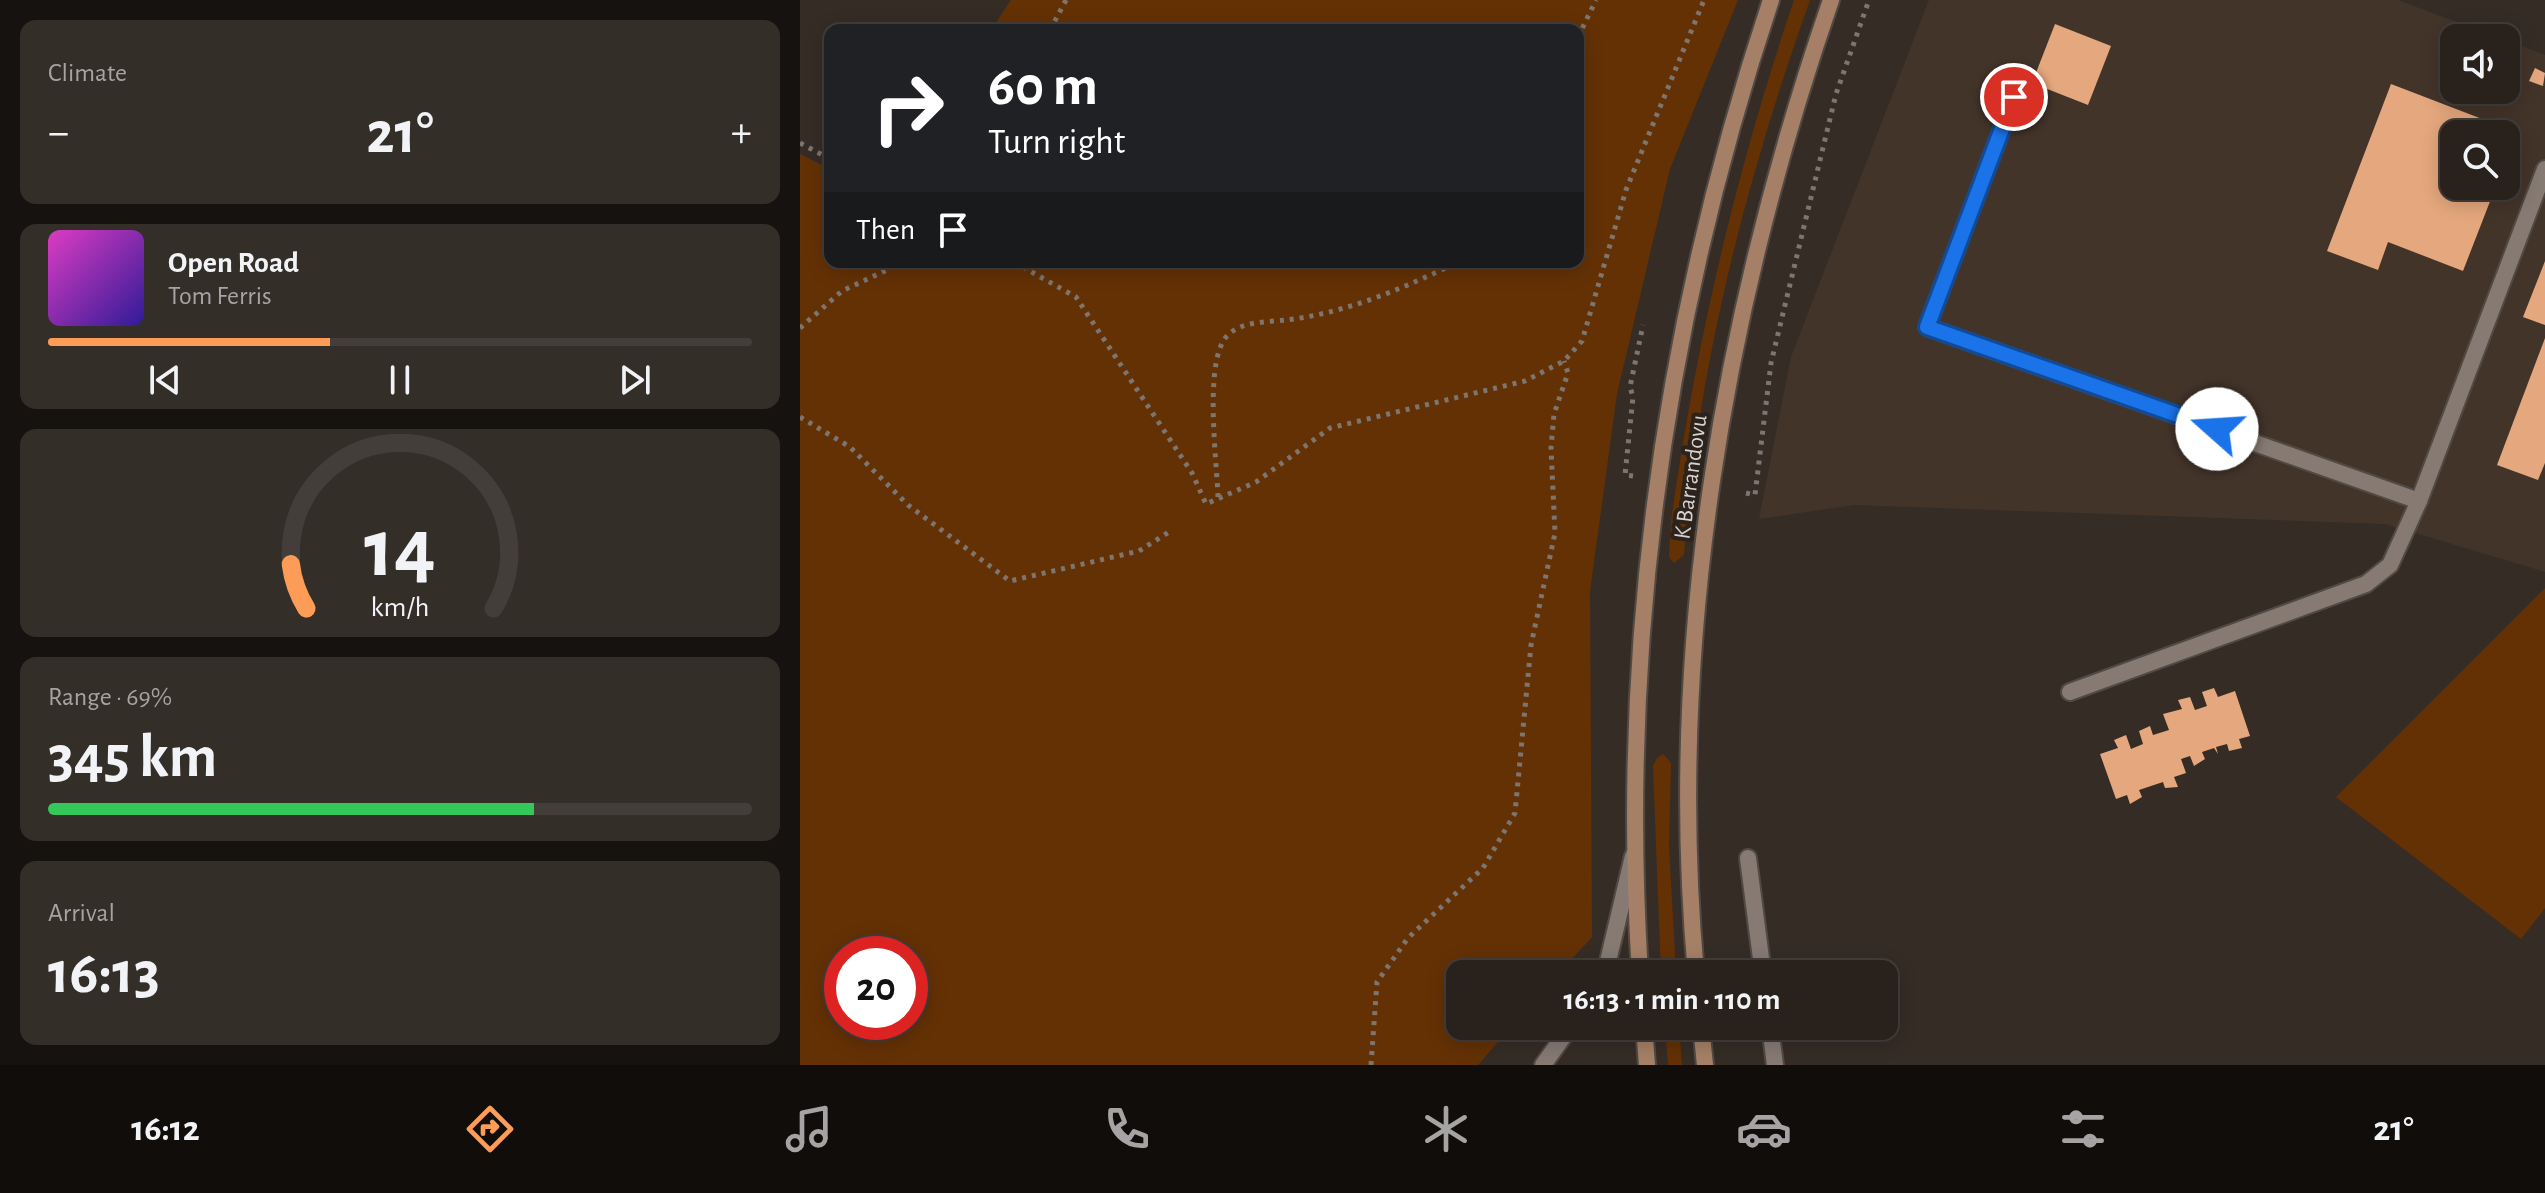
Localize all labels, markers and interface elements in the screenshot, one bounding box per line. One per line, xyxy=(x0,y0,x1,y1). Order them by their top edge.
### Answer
map controls xyxy=(2440,24,2520,200)
button: sound xyxy=(2440,24,2520,104)
icon: right xyxy=(856,56,960,160)
text: 60 m xyxy=(988,59,1098,115)
text: Climate xyxy=(48,60,127,86)
pin xyxy=(1980,63,2048,131)
icon: arrive xyxy=(1992,75,2036,119)
text: 21° xyxy=(366,104,434,164)
text: − xyxy=(48,111,69,155)
text: + xyxy=(731,111,752,155)
button: search xyxy=(2440,120,2520,200)
text: Turn right xyxy=(988,124,1125,160)
icon: arrive xyxy=(931,208,975,252)
text: Then xyxy=(856,215,915,245)
text: Open Road xyxy=(168,248,299,278)
text: Tom Ferris xyxy=(168,283,272,309)
icon: previous xyxy=(143,358,187,402)
icon: pause xyxy=(378,358,422,402)
icon: next xyxy=(613,358,657,402)
position arrow xyxy=(2175,387,2259,471)
street label: K Barrandovu xyxy=(1670,413,1712,541)
text: 14 xyxy=(364,507,436,591)
text: km/h xyxy=(371,593,429,622)
text: Range · 69% xyxy=(48,684,172,710)
text: 345 km xyxy=(48,728,217,788)
text: Arrival xyxy=(48,900,115,926)
speed limit sign: 20 xyxy=(824,936,928,1040)
text: 16:13 xyxy=(48,944,160,1004)
text: 16:13 · 1 min · 110 m xyxy=(1564,985,1780,1015)
icon: directions xyxy=(462,1101,518,1157)
icon: music xyxy=(781,1101,837,1157)
icon: phone xyxy=(1099,1101,1155,1157)
icon: climate xyxy=(1418,1101,1474,1157)
icon: car xyxy=(1736,1101,1792,1157)
icon: filters xyxy=(2055,1101,2111,1157)
text: 16:12 xyxy=(131,1111,200,1147)
text: 21° xyxy=(2373,1111,2414,1147)

